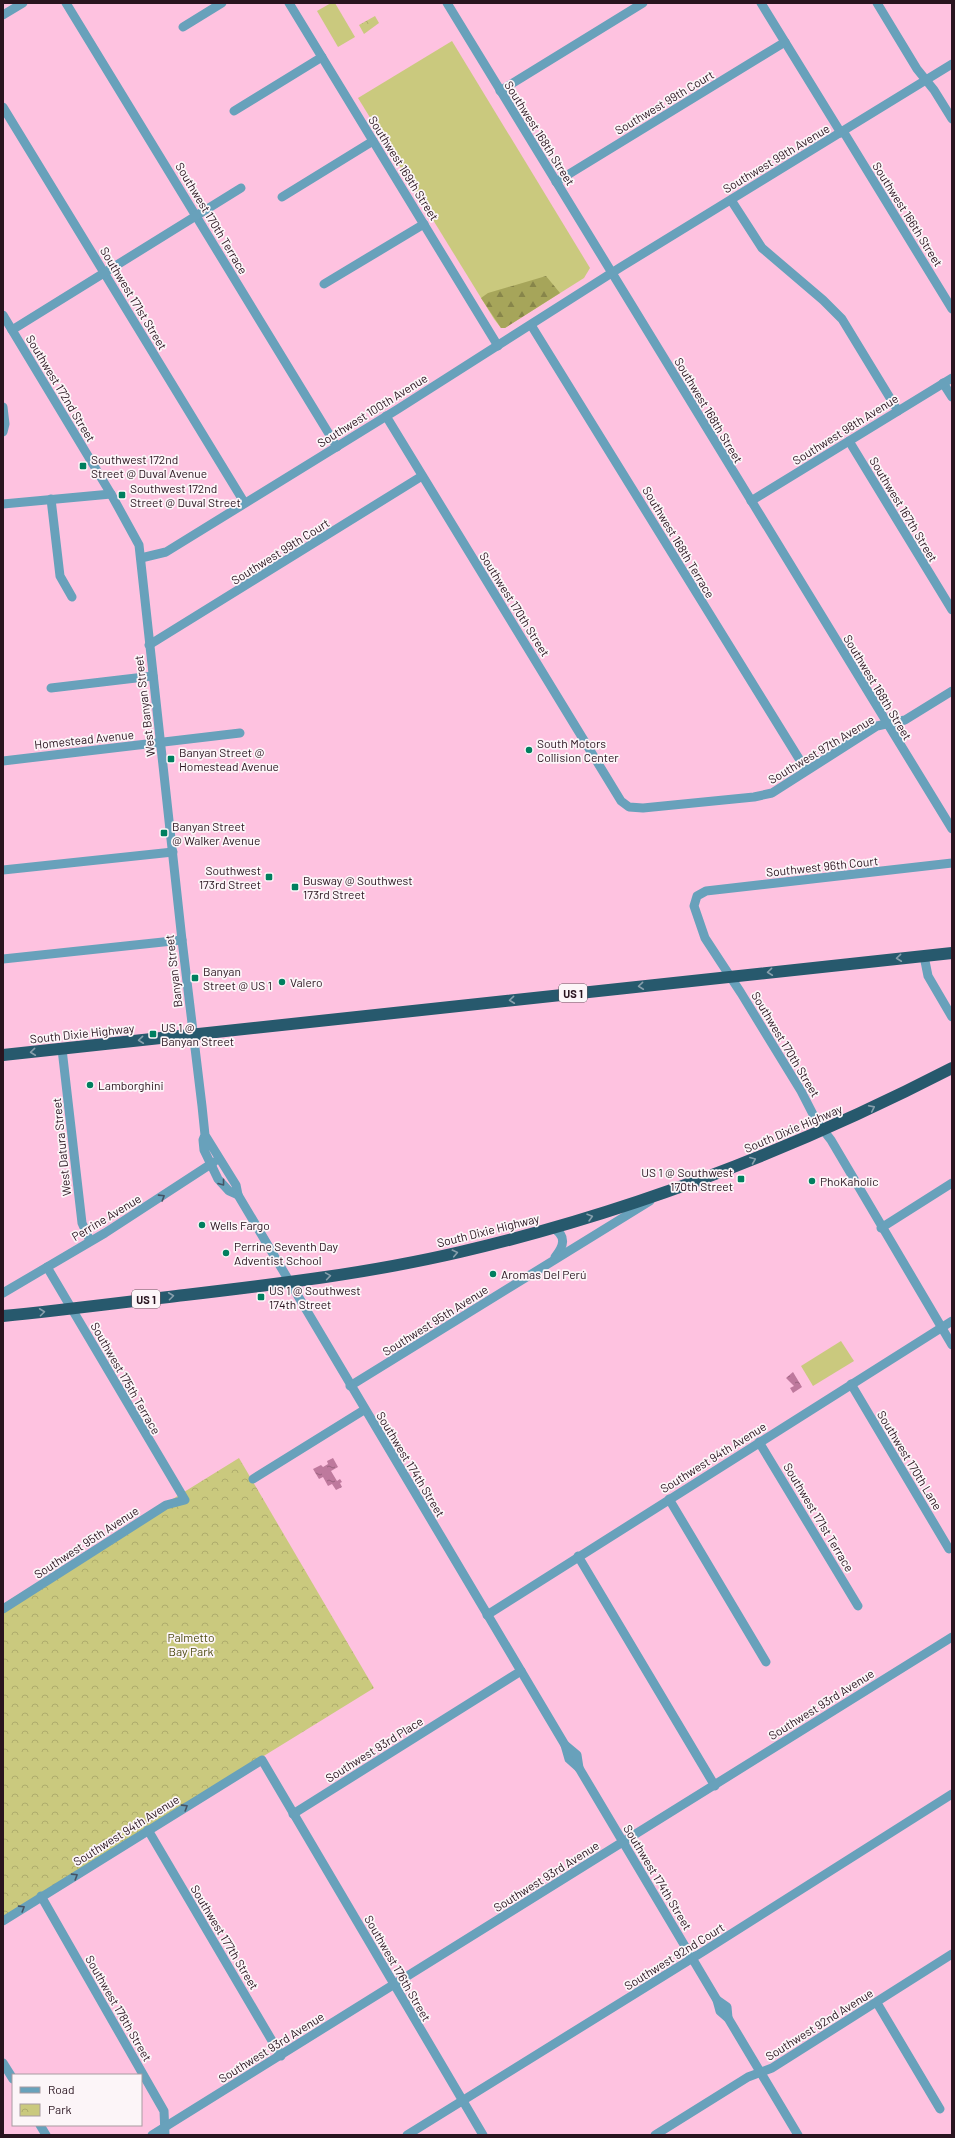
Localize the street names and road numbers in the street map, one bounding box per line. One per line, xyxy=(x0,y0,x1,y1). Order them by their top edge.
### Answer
street label: Southwest 99th Court xyxy=(612,67,716,137)
street label: Southwest 168th Street xyxy=(502,78,578,188)
street label: Southwest 169th Street xyxy=(366,113,442,223)
street label: Southwest 99th Avenue xyxy=(720,121,832,195)
street label: Southwest 166th Street xyxy=(870,159,946,269)
street label: Southwest 170th Terrace xyxy=(173,160,251,276)
street label: Southwest 171st Street xyxy=(98,244,170,352)
street label: Southwest 172nd Street xyxy=(23,332,99,444)
street label: Southwest 168th Street xyxy=(672,355,746,465)
street label: Southwest 100th Avenue xyxy=(314,370,430,450)
street label: Southwest 98th Avenue xyxy=(790,391,900,467)
street label: Southwest 167th Street xyxy=(867,454,941,564)
street label: Southwest 168th Terrace xyxy=(640,484,718,600)
street label: Southwest 99th Court xyxy=(228,515,332,587)
street label: Southwest 170th Street xyxy=(477,549,553,659)
street label: Southwest 168th Street xyxy=(841,632,915,742)
street label: West Banyan Street xyxy=(131,655,157,757)
street label: Southwest 97th Avenue xyxy=(765,712,877,786)
street label: Homestead Avenue xyxy=(34,727,134,751)
street label: Southwest 96th Court xyxy=(765,853,879,879)
street label: Banyan Street xyxy=(162,934,184,1008)
road number: US 1 xyxy=(559,984,587,1002)
street label: Southwest 170th Street xyxy=(749,989,823,1099)
street label: South Dixie Highway xyxy=(29,1020,135,1045)
street label: West Datura Street xyxy=(49,1097,73,1197)
street label: South Dixie Highway xyxy=(742,1101,845,1155)
street label: Perrine Avenue xyxy=(69,1191,143,1243)
street label: South Dixie Highway xyxy=(435,1210,541,1250)
street label: Southwest 95th Avenue xyxy=(380,1282,490,1358)
road number: US 1 xyxy=(132,1290,160,1308)
street label: Southwest 175th Terrace xyxy=(88,1319,164,1437)
street label: Southwest 170th Lane xyxy=(875,1408,945,1512)
street label: Southwest 174th Street xyxy=(374,1409,448,1519)
street label: Southwest 94th Avenue xyxy=(657,1419,769,1495)
street label: Southwest 171st Terrace xyxy=(781,1460,857,1574)
street label: Southwest 95th Avenue xyxy=(31,1503,141,1581)
street label: Southwest 93rd Avenue xyxy=(766,1666,876,1742)
street label: Southwest 93rd Place xyxy=(323,1713,425,1785)
street label: Southwest 94th Avenue xyxy=(70,1792,182,1868)
street label: Southwest 174th Street xyxy=(621,1822,695,1932)
street label: Southwest 93rd Avenue xyxy=(491,1838,601,1914)
street label: Southwest 177th Street xyxy=(188,1882,262,1992)
street label: Southwest 176th Street xyxy=(362,1913,434,2023)
street label: Southwest 92nd Court xyxy=(621,1920,727,1992)
street label: Southwest 178th Street xyxy=(83,1952,155,2064)
street label: Southwest 92nd Avenue xyxy=(763,1985,875,2063)
street label: Southwest 93rd Avenue xyxy=(216,2009,326,2085)

